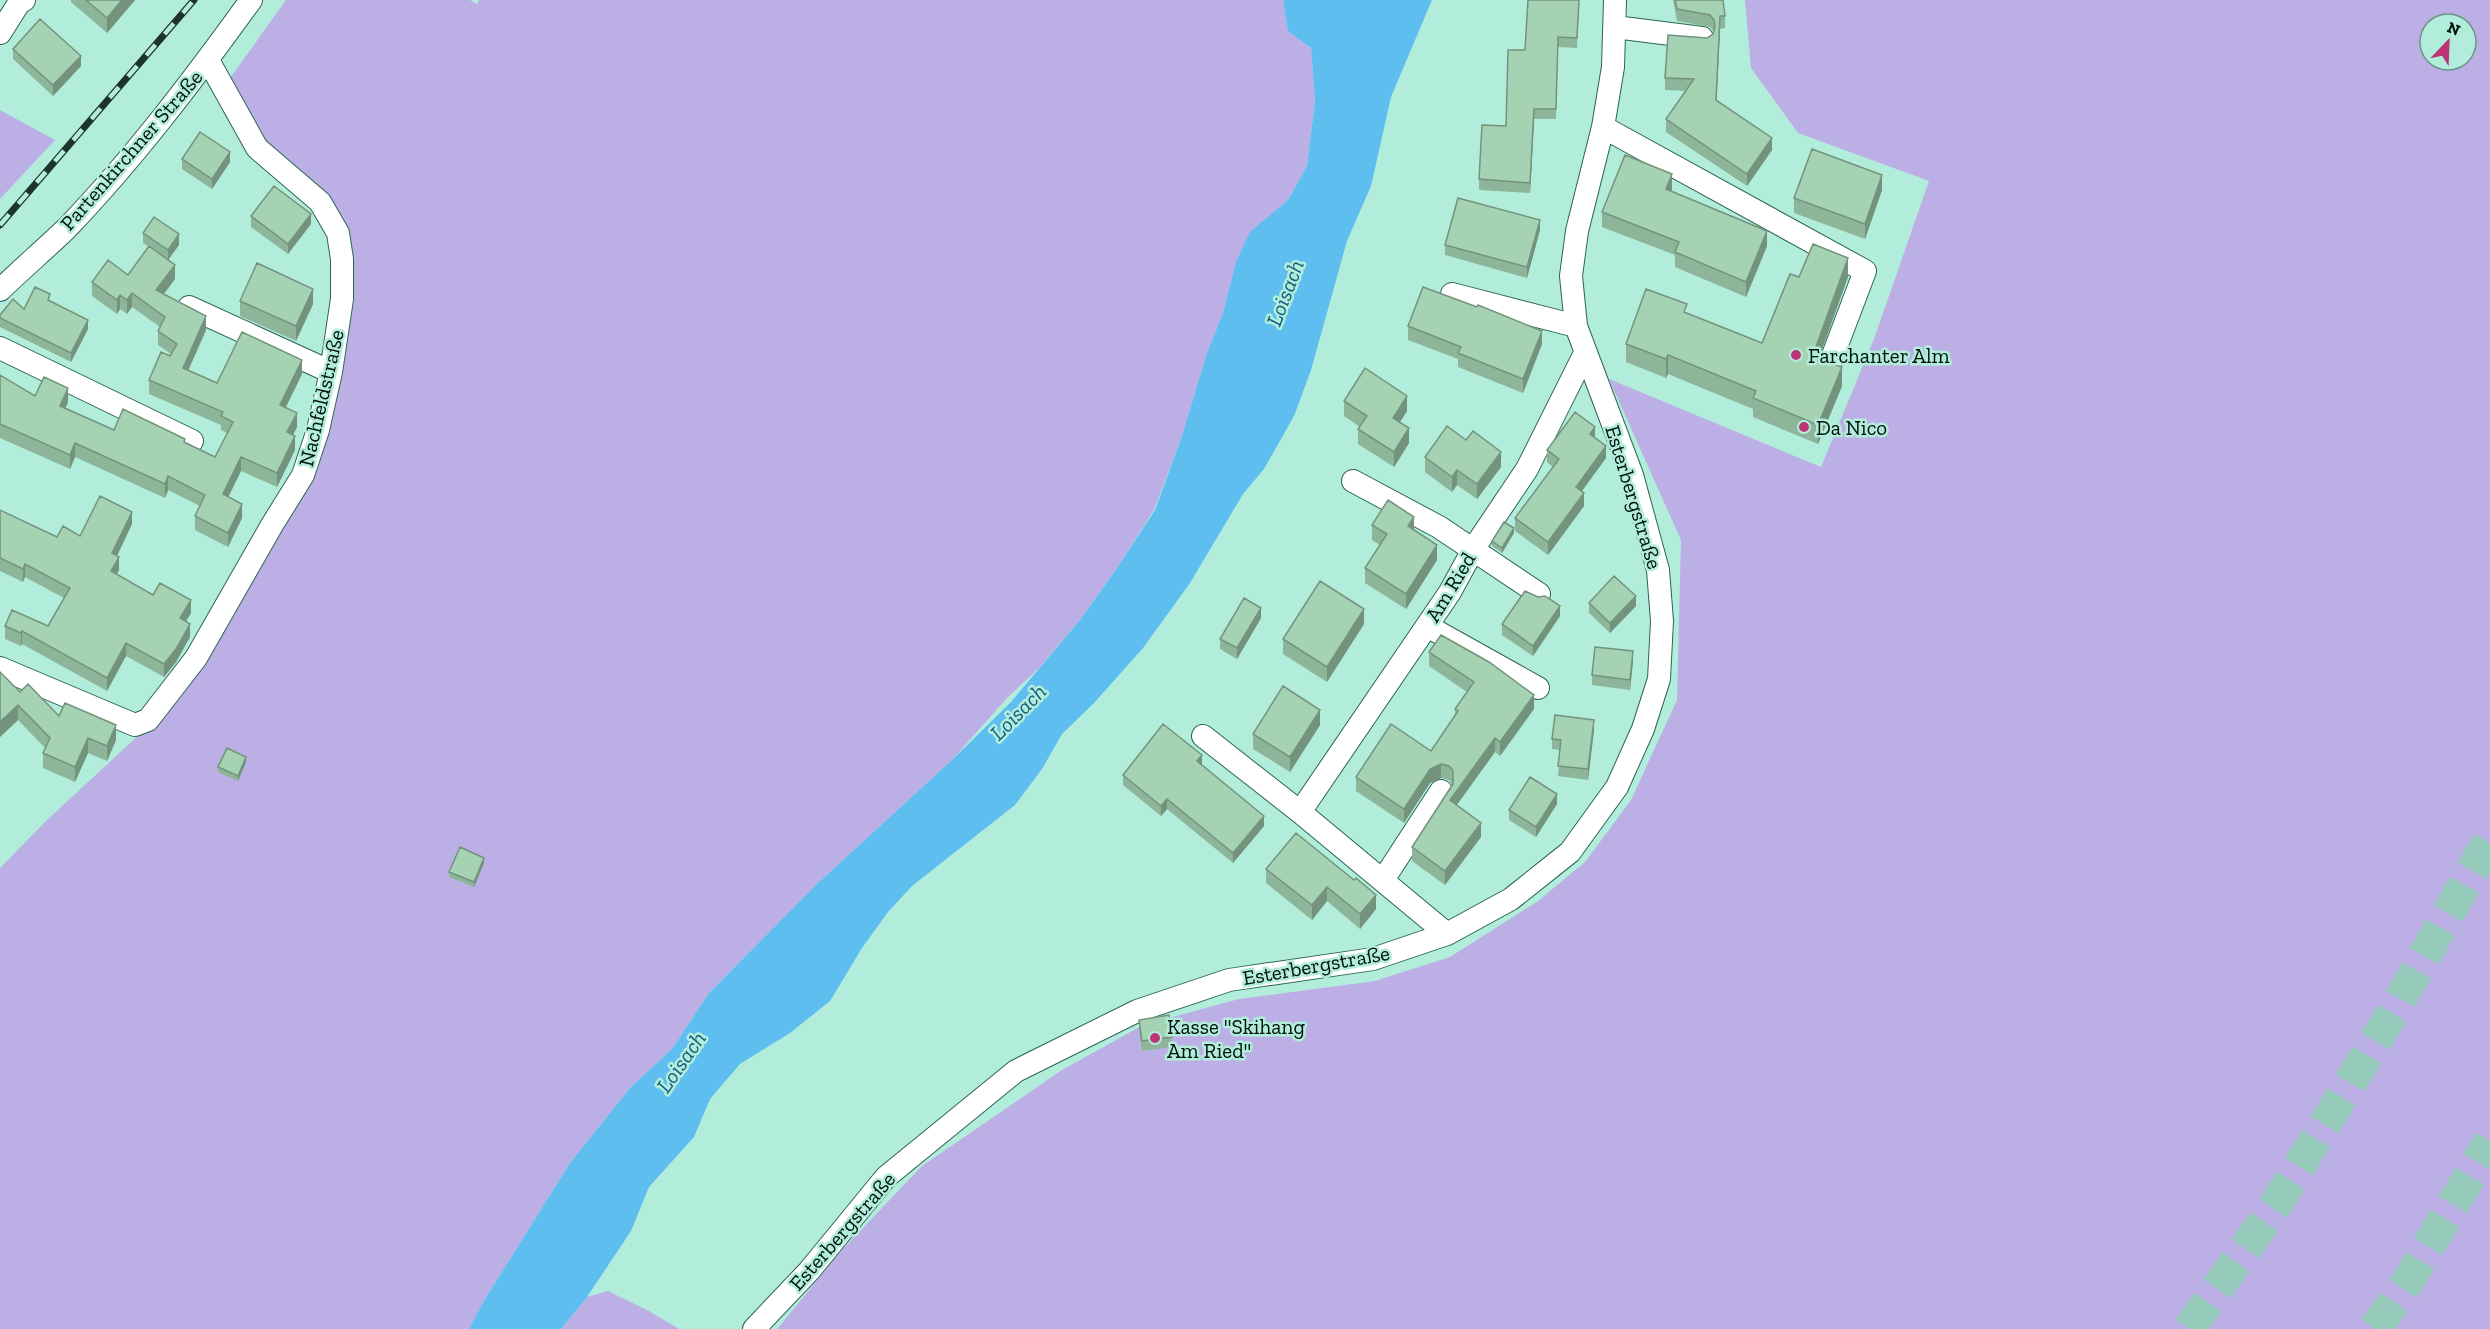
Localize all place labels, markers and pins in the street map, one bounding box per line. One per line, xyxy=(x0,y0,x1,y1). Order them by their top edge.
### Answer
place label: Farchanter Alm xyxy=(1808,343,1950,368)
marker: Farchanter Alm xyxy=(1789,348,1803,362)
place label: Da Nico xyxy=(1816,415,1887,440)
marker: Da Nico xyxy=(1797,420,1811,434)
place label: Kasse "Skihang Am Ried" xyxy=(1167,1014,1305,1063)
marker: Kasse "Skihang Am Ried" xyxy=(1148,1031,1162,1045)

